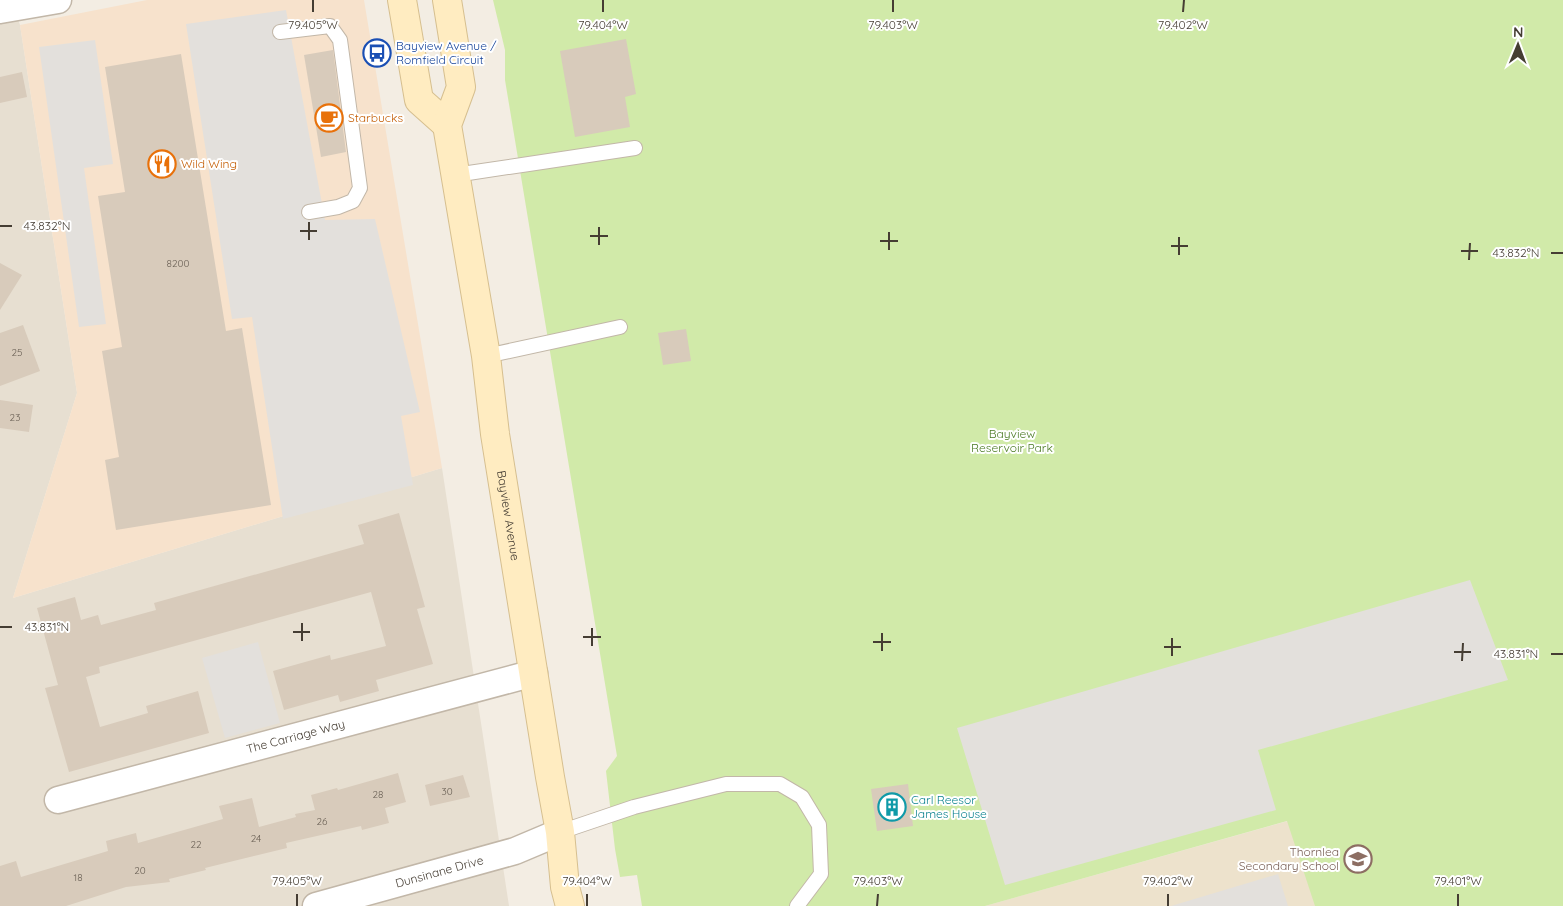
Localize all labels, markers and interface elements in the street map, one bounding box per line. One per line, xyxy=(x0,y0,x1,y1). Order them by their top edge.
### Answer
text: 79.405°W xyxy=(288,17,338,32)
text: 79.404°W xyxy=(578,17,628,32)
text: 79.403°W xyxy=(868,17,918,32)
text: 79.402°W xyxy=(1158,17,1208,32)
north arrow xyxy=(1493,20,1543,70)
text: N xyxy=(1513,23,1524,41)
bus stop icon: Bayview Avenue / Romfield Circuit xyxy=(362,38,392,68)
place label: Bayview Avenue / Romfield Circuit xyxy=(396,38,497,67)
cafe icon: Starbucks xyxy=(314,103,344,133)
place label: Starbucks xyxy=(348,110,403,125)
restaurant icon: Wild Wing xyxy=(147,149,177,179)
place label: Wild Wing xyxy=(181,156,237,171)
text: 43.832°N xyxy=(24,218,70,233)
text: 43.832°N xyxy=(1493,245,1539,260)
house number: 8200 xyxy=(167,257,189,270)
house number: 25 xyxy=(12,346,23,359)
house number: 23 xyxy=(10,411,20,424)
park label: Bayview Reservoir Park xyxy=(971,426,1053,455)
street label: Bayview Avenue xyxy=(494,469,523,562)
text: 43.831°N xyxy=(25,619,69,634)
text: 43.831°N xyxy=(1494,646,1538,661)
street label: The Carriage Way xyxy=(245,716,346,756)
house number: 30 xyxy=(441,785,453,798)
house number: 28 xyxy=(373,788,383,801)
building icon: Carl Reesor James House xyxy=(877,792,907,822)
place label: Carl Reesor James House xyxy=(911,792,987,821)
house number: 26 xyxy=(317,815,328,828)
house number: 24 xyxy=(251,832,261,845)
house number: 22 xyxy=(190,838,202,851)
place label: Thornlea Secondary School xyxy=(1239,844,1339,873)
school or university icon: Thornlea Secondary School xyxy=(1343,844,1373,874)
street label: Dunsinane Drive xyxy=(394,852,485,891)
house number: 20 xyxy=(134,864,146,877)
house number: 18 xyxy=(73,871,83,884)
text: 79.405°W xyxy=(272,873,322,888)
text: 79.404°W xyxy=(562,873,612,888)
text: 79.403°W xyxy=(853,873,903,888)
text: 79.402°W xyxy=(1143,873,1193,888)
text: 79.401°W xyxy=(1434,873,1482,888)

